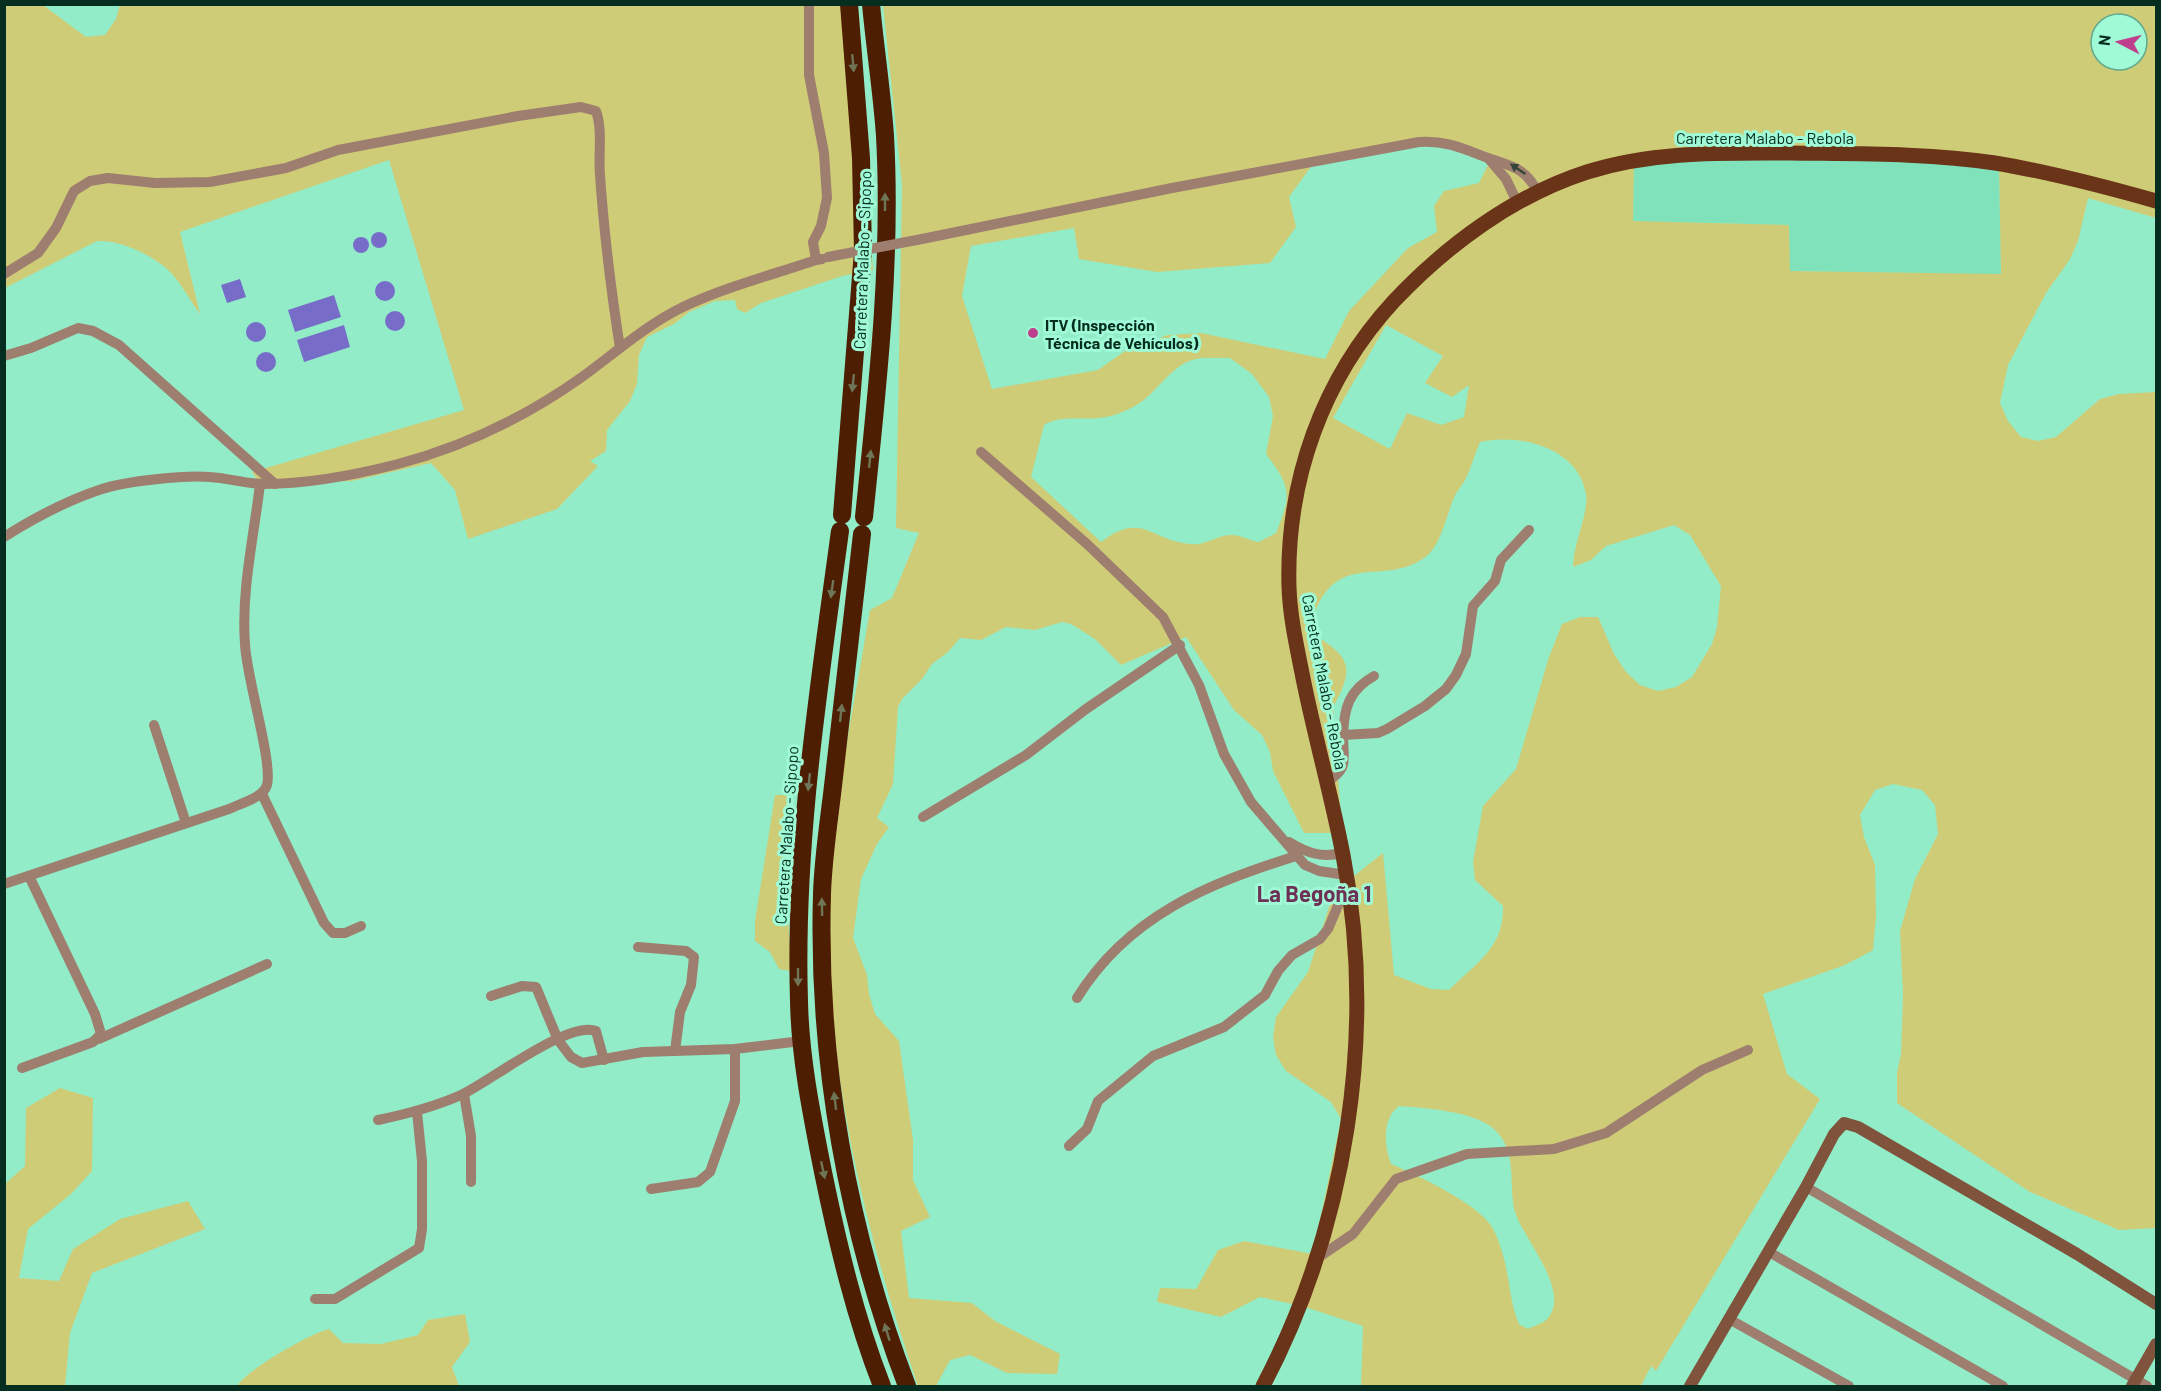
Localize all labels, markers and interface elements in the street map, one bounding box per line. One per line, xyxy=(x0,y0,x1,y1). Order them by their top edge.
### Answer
north arrow xyxy=(2089,12,2149,72)
text: N xyxy=(2094,34,2114,47)
one-way arrow xyxy=(848,53,858,72)
street label: Carretera Malabo - Rebola xyxy=(1676,128,1854,147)
one-way arrow xyxy=(1509,164,1526,175)
street label: Carretera Malabo - Sipopo xyxy=(849,170,875,350)
one-way arrow xyxy=(880,192,890,211)
place label: ITV (Inspección Técnica de Vehículos) xyxy=(1045,315,1199,352)
marker: ITV (Inspección Técnica de Vehículos) xyxy=(1026,326,1040,340)
one-way arrow xyxy=(848,374,858,393)
one-way arrow xyxy=(865,450,875,469)
one-way arrow xyxy=(828,579,837,598)
street label: Carretera Malabo - Rebola xyxy=(1299,593,1351,771)
one-way arrow xyxy=(836,703,845,722)
street label: Carretera Malabo - Sipopo xyxy=(770,745,802,925)
one-way arrow xyxy=(804,773,814,792)
district label: La Begoña 1 xyxy=(1257,880,1371,906)
one-way arrow xyxy=(817,897,827,916)
one-way arrow xyxy=(793,967,803,986)
one-way arrow xyxy=(830,1091,839,1110)
one-way arrow xyxy=(819,1161,828,1180)
one-way arrow xyxy=(882,1323,891,1341)

